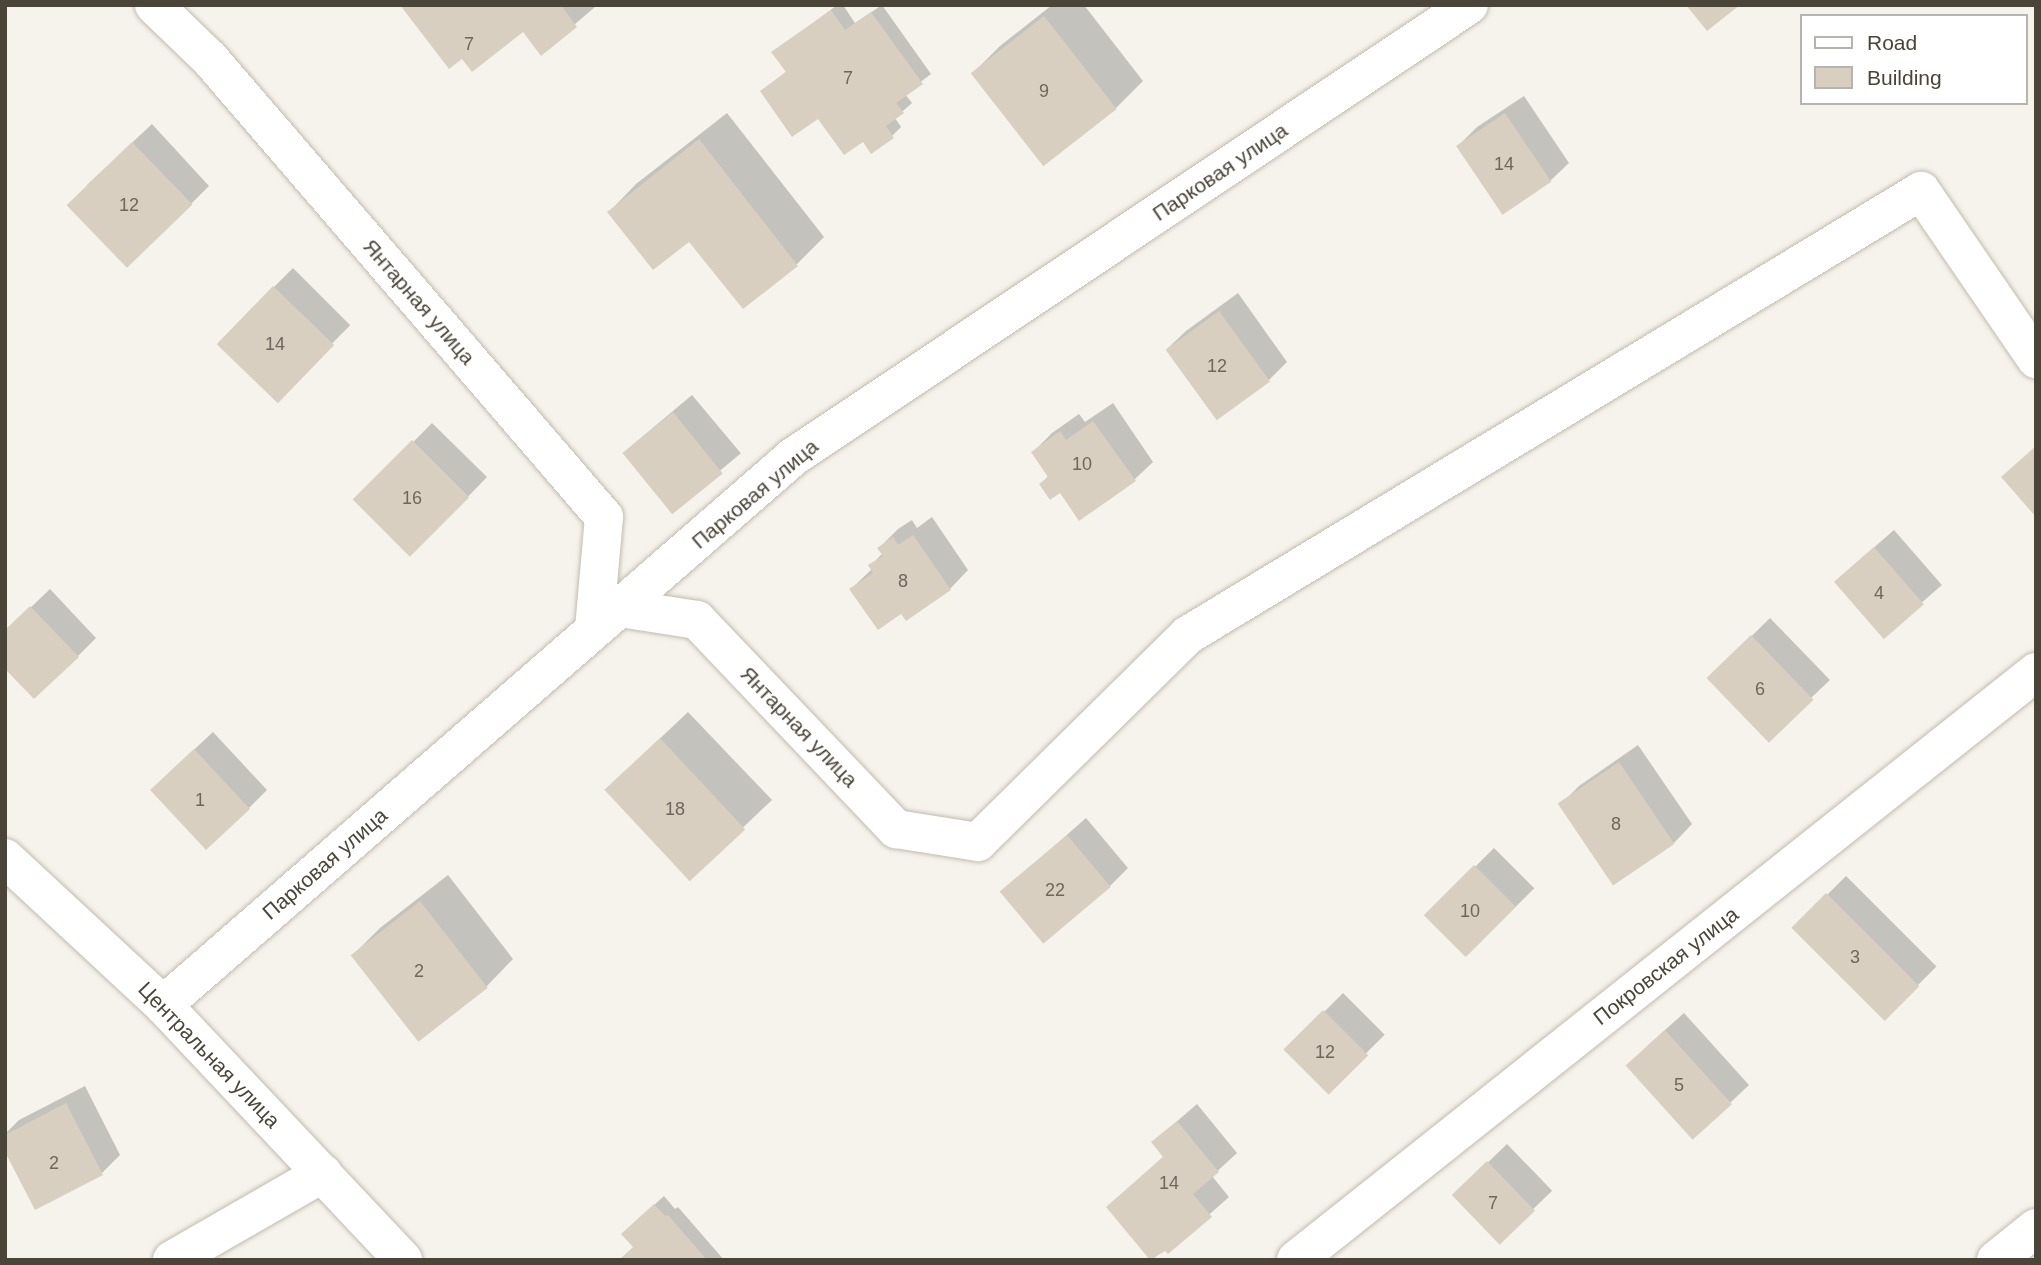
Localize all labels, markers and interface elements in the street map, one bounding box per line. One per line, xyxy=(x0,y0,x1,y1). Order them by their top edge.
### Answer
legend xyxy=(1800,14,2027,105)
text: Road xyxy=(1867,31,1917,54)
house number: 7 xyxy=(464,33,474,55)
text: Building xyxy=(1867,66,1942,89)
house number: 7 xyxy=(843,67,853,89)
house number: 9 xyxy=(1039,80,1049,102)
street label: Парковая улица xyxy=(1148,118,1292,226)
house number: 14 xyxy=(1494,153,1514,175)
house number: 12 xyxy=(119,194,139,216)
street label: Янтарная улица xyxy=(358,234,480,370)
house number: 14 xyxy=(265,333,285,355)
house number: 12 xyxy=(1207,355,1227,377)
street label: Парковая улица xyxy=(687,434,823,554)
house number: 10 xyxy=(1072,453,1092,475)
house number: 16 xyxy=(402,487,422,509)
house number: 8 xyxy=(898,570,908,592)
house number: 4 xyxy=(1874,582,1884,604)
street label: Янтарная улица xyxy=(735,662,863,792)
house number: 6 xyxy=(1755,678,1765,700)
house number: 1 xyxy=(195,789,205,811)
house number: 18 xyxy=(665,798,685,820)
street label: Парковая улица xyxy=(257,803,393,925)
house number: 8 xyxy=(1611,813,1621,835)
house number: 22 xyxy=(1045,879,1065,901)
house number: 10 xyxy=(1460,900,1480,922)
street label: Покровская улица xyxy=(1589,902,1743,1030)
house number: 3 xyxy=(1850,946,1860,968)
house number: 2 xyxy=(414,960,424,982)
street label: Центральная улица xyxy=(133,977,285,1133)
house number: 12 xyxy=(1315,1041,1335,1063)
house number: 5 xyxy=(1674,1074,1684,1096)
house number: 2 xyxy=(49,1152,59,1174)
house number: 14 xyxy=(1159,1172,1179,1194)
house number: 7 xyxy=(1488,1192,1498,1214)

